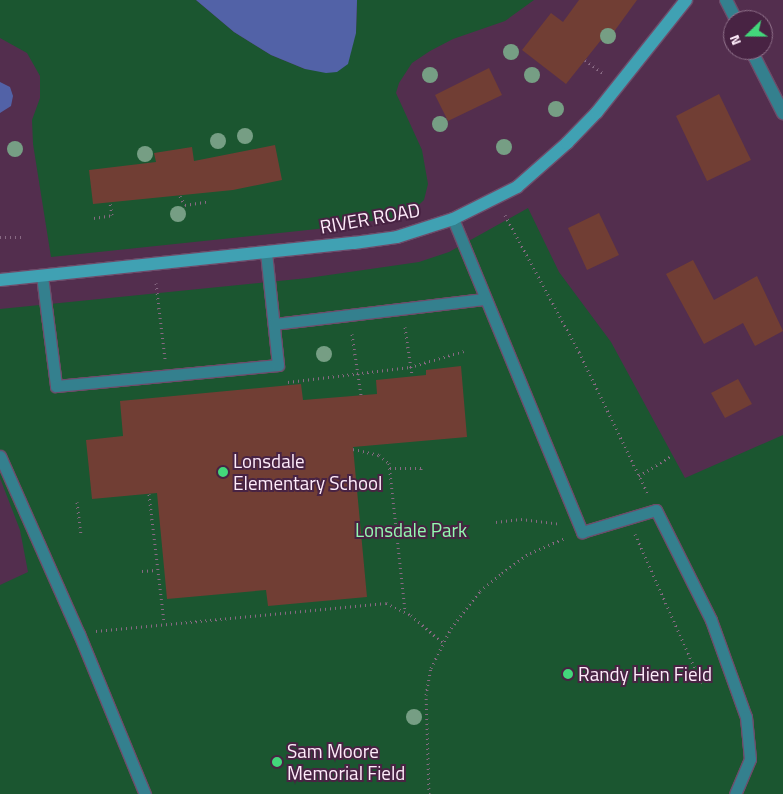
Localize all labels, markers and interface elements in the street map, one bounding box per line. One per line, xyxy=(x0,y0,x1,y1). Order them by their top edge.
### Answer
north arrow xyxy=(723,10,773,60)
text: N xyxy=(723,32,746,49)
street label: RIVER ROAD xyxy=(318,198,422,238)
place label: Lonsdale Elementary School xyxy=(233,450,382,494)
marker: Lonsdale Elementary School xyxy=(217,466,229,478)
park label: Lonsdale Park xyxy=(355,519,467,541)
place label: Randy Hien Field xyxy=(578,663,712,685)
marker: Randy Hien Field xyxy=(562,668,574,680)
place label: Sam Moore Memorial Field xyxy=(287,740,405,784)
marker: Sam Moore Memorial Field xyxy=(271,756,283,768)

